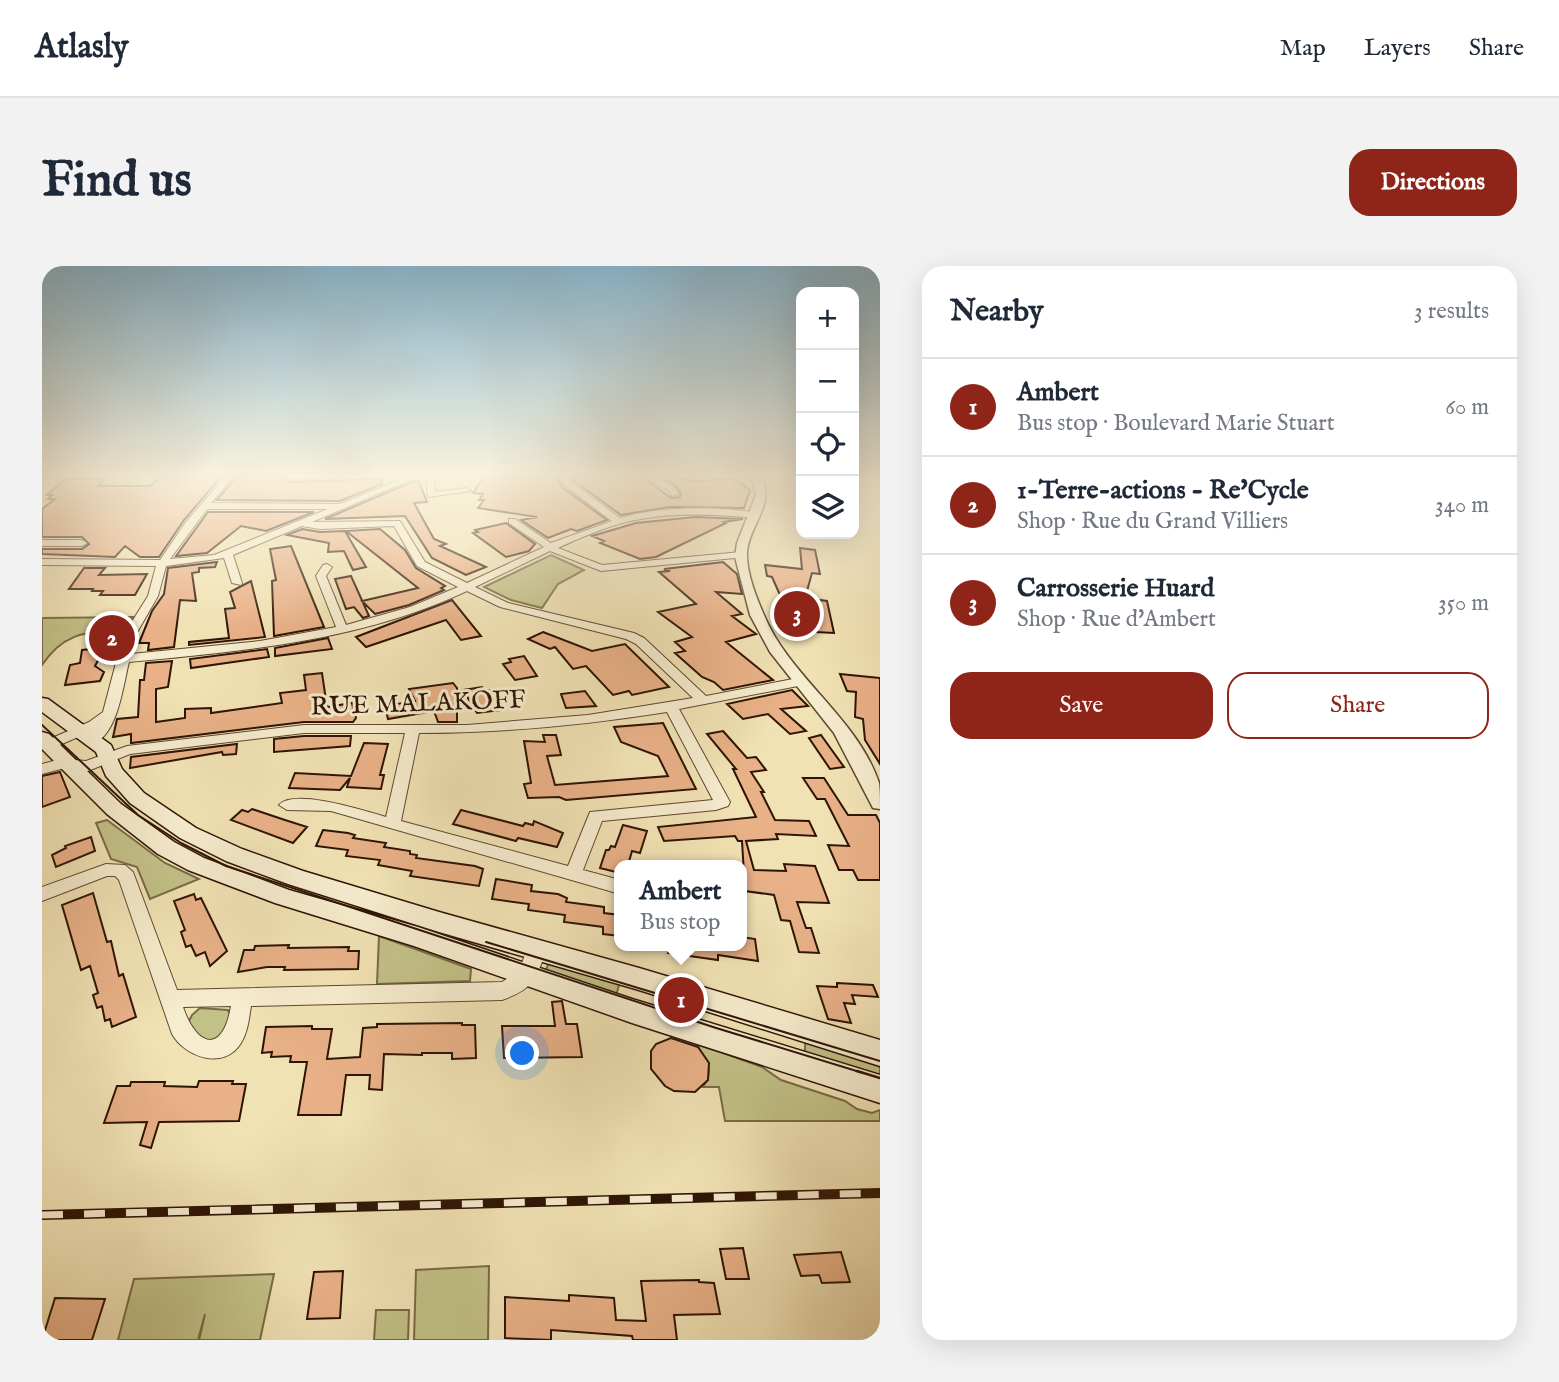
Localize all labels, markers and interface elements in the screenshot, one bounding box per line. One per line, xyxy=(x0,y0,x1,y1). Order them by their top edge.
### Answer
text: Atlasly xyxy=(35,27,128,69)
text: Map xyxy=(1280,33,1326,64)
text: Layers xyxy=(1364,33,1431,64)
text: Share xyxy=(1469,33,1524,64)
button: Directions xyxy=(1349,149,1517,216)
text: Find us xyxy=(42,151,192,213)
map controls xyxy=(796,287,859,539)
button: + xyxy=(796,287,859,350)
text: Nearby xyxy=(950,293,1043,331)
text: 3 results xyxy=(1414,297,1489,326)
button: − xyxy=(796,350,859,413)
text: Ambert xyxy=(1017,376,1099,409)
text: 1 xyxy=(969,393,977,422)
text: 60 m xyxy=(1445,393,1489,422)
text: Bus stop · Boulevard Marie Stuart xyxy=(1017,409,1335,438)
button: locate xyxy=(796,413,859,476)
text: 1-Terre-actions - Re'Cycle xyxy=(1017,474,1309,507)
button: layers xyxy=(796,476,859,539)
text: 2 xyxy=(968,491,978,520)
text: 340 m xyxy=(1435,491,1489,520)
text: Shop · Rue du Grand Villiers xyxy=(1017,507,1288,536)
text: Carrosserie Huard xyxy=(1017,572,1214,605)
pin: 3 xyxy=(774,588,820,640)
text: 3 xyxy=(969,589,977,618)
text: 350 m xyxy=(1438,589,1489,618)
text: Shop · Rue d'Ambert xyxy=(1017,605,1216,634)
pin: 2 xyxy=(89,612,135,664)
button: Save xyxy=(950,672,1213,739)
button: Share xyxy=(1227,672,1489,739)
street label: RUE MALAKOFF xyxy=(310,683,526,724)
popup xyxy=(614,860,747,951)
text: Ambert xyxy=(640,875,721,908)
text: Bus stop xyxy=(640,908,721,937)
pin: 1 xyxy=(658,974,704,1026)
your location xyxy=(505,1036,539,1070)

